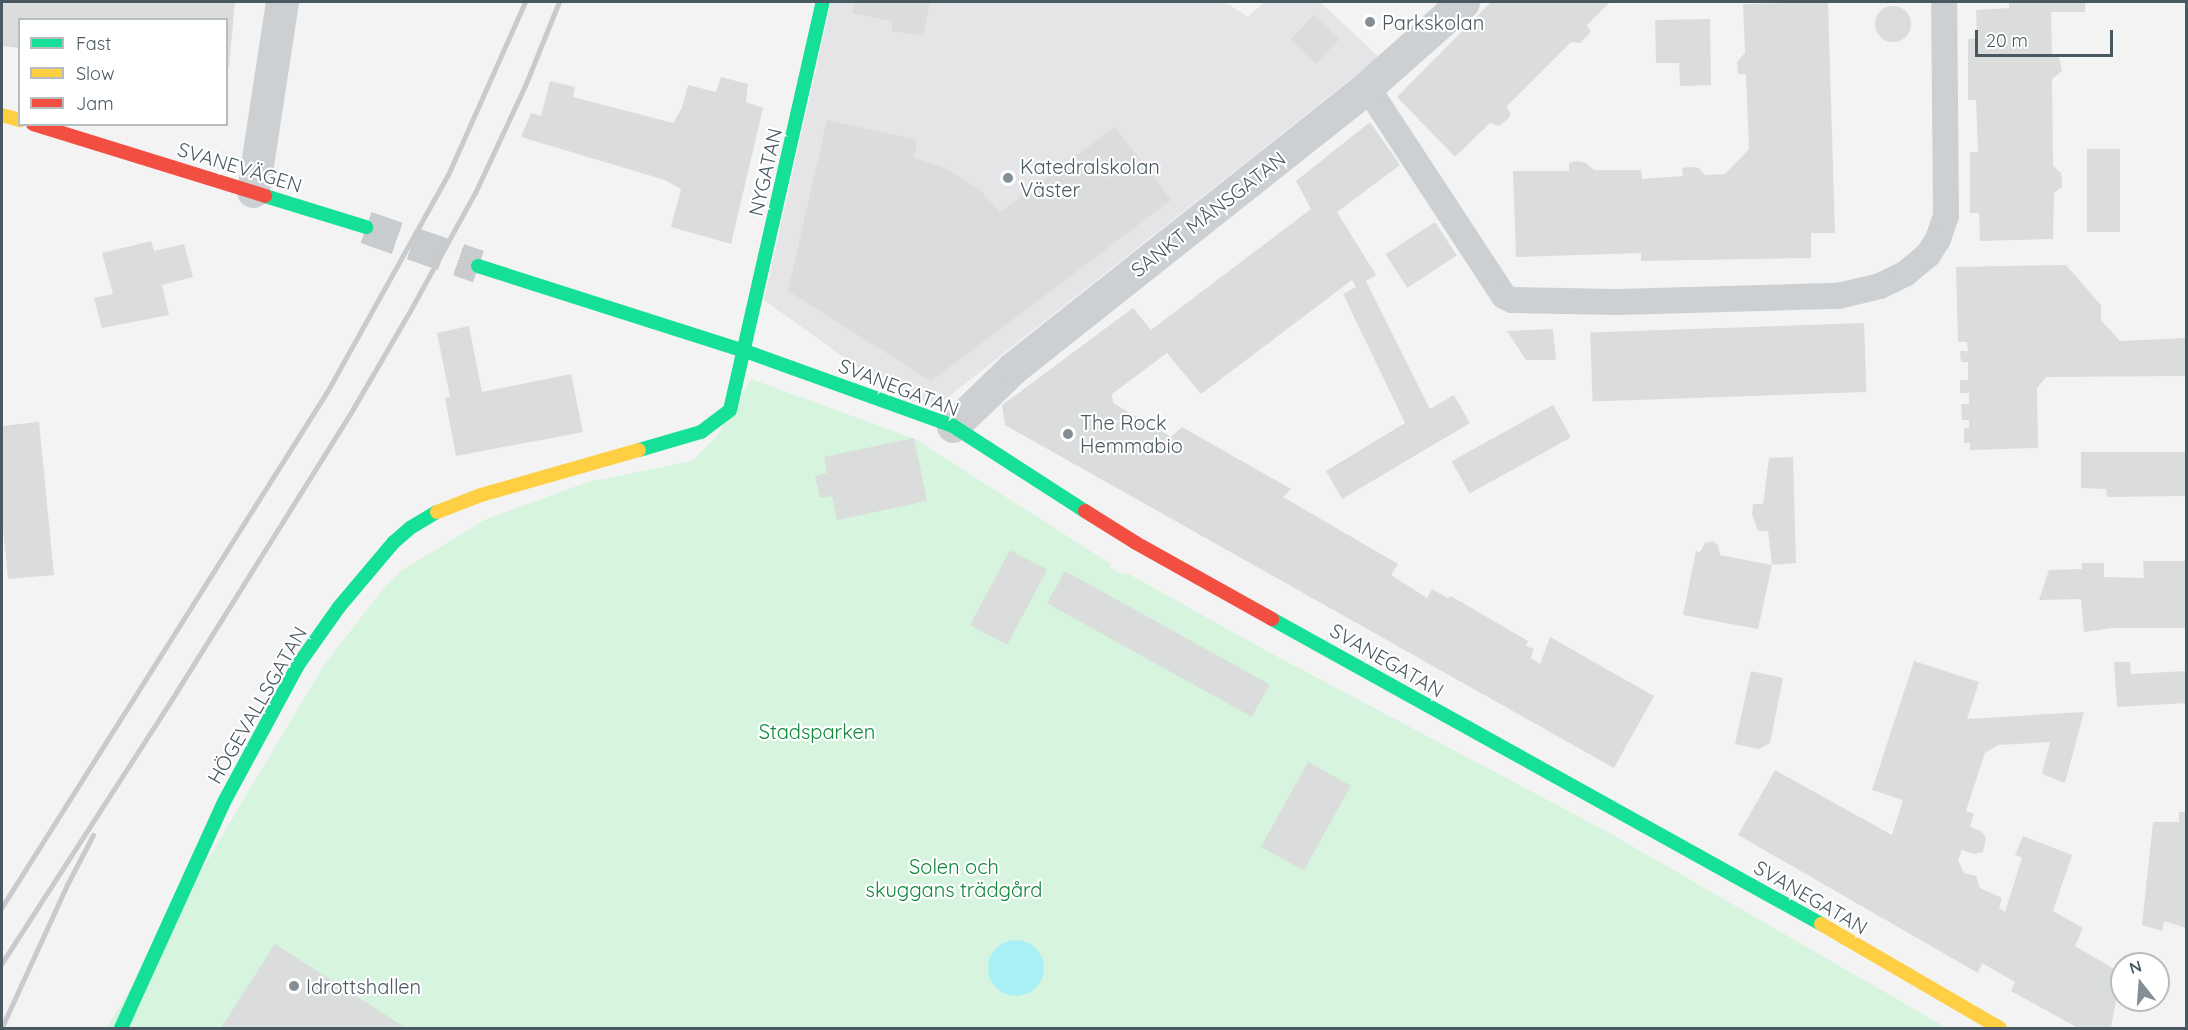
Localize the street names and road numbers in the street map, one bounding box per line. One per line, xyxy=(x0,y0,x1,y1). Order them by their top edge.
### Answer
street label: NYGATAN xyxy=(743,126,787,218)
street label: SVANEVÄGEN xyxy=(175,137,305,197)
street label: SANKT MÅNSGATAN xyxy=(1126,146,1290,282)
street label: SVANEGATAN xyxy=(835,353,963,421)
street label: SVANEGATAN xyxy=(1326,618,1448,702)
street label: HÖGEVALLSGATAN xyxy=(202,622,312,788)
street label: SVANEGATAN xyxy=(1750,855,1872,939)

